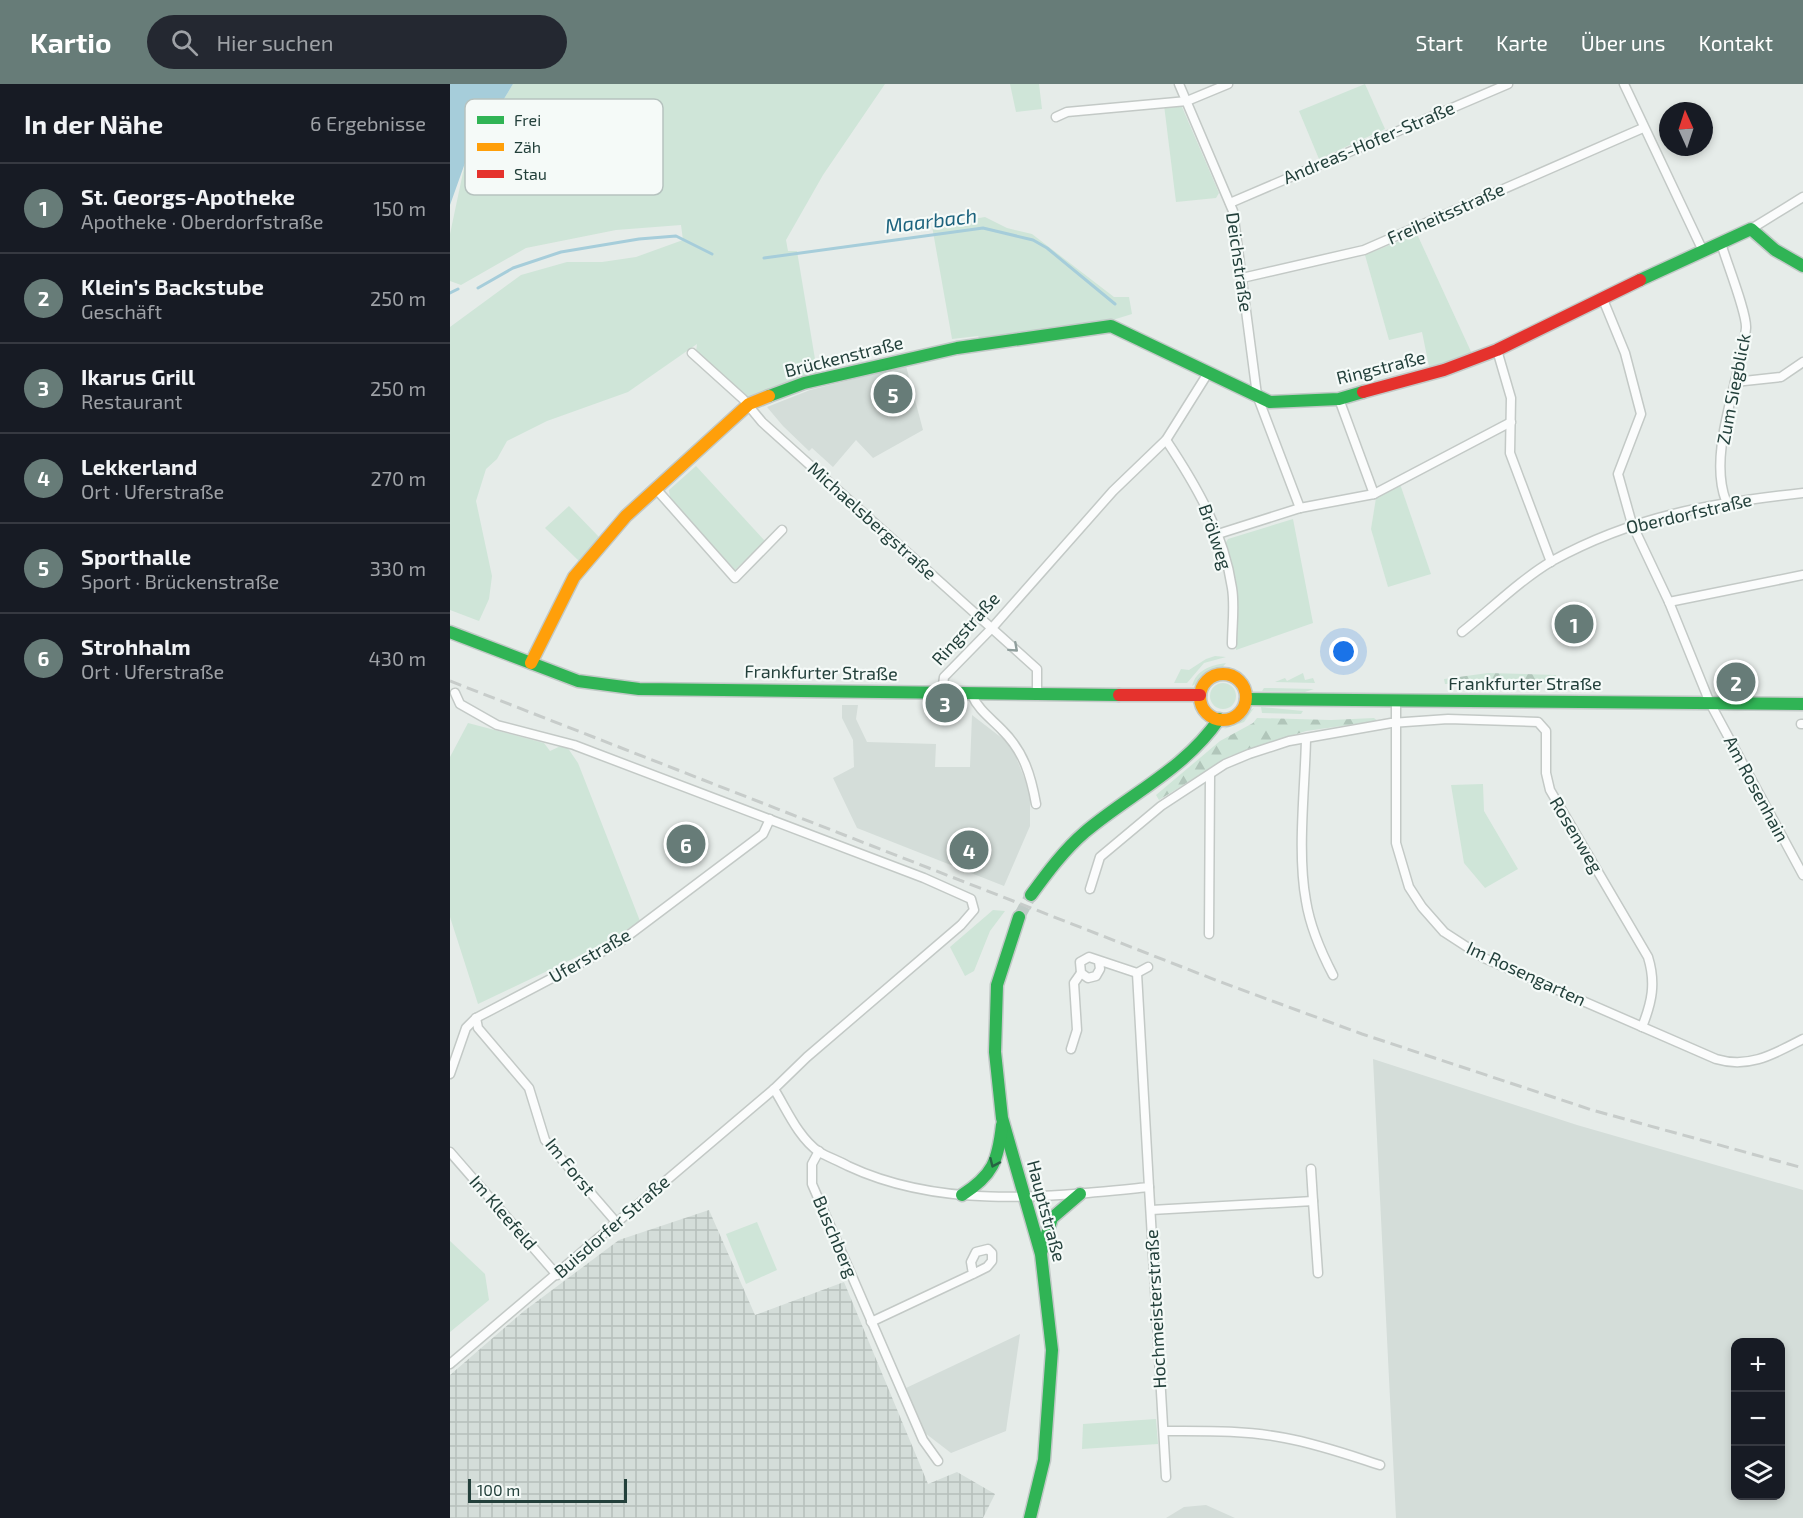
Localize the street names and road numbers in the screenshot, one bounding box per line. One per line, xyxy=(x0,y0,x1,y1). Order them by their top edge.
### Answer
street label: Andreas-Hofer-Straße xyxy=(1279,96,1458,188)
street label: Freiheitsstraße xyxy=(1384,177,1508,249)
street label: Deichstraße xyxy=(1222,211,1258,313)
street label: Brückenstraße xyxy=(782,331,905,381)
street label: Zum Siegblick xyxy=(1711,331,1755,446)
street label: Ringstraße xyxy=(1334,345,1428,389)
street label: Michaelsbergstraße xyxy=(804,457,942,584)
street label: Oberdorfstraße xyxy=(1624,488,1754,538)
street label: Brölweg xyxy=(1194,501,1237,572)
street label: Ringstraße xyxy=(927,587,1004,670)
street label: Frankfurter Straße xyxy=(744,660,898,684)
street label: Frankfurter Straße xyxy=(1448,672,1602,694)
street label: Am Rosenhain xyxy=(1720,732,1794,845)
street label: Rosenweg xyxy=(1546,792,1608,877)
street label: Uferstraße xyxy=(545,923,634,987)
street label: Im Rosengarten xyxy=(1463,936,1590,1010)
street label: Im Forst xyxy=(541,1133,601,1200)
street label: Hauptstraße xyxy=(1023,1157,1071,1264)
street label: Im Kleefeld xyxy=(465,1170,542,1254)
street label: Buisdorfer Straße xyxy=(549,1170,674,1282)
street label: Buschberg xyxy=(809,1192,863,1281)
street label: Hochmeisterstraße xyxy=(1140,1229,1170,1389)

